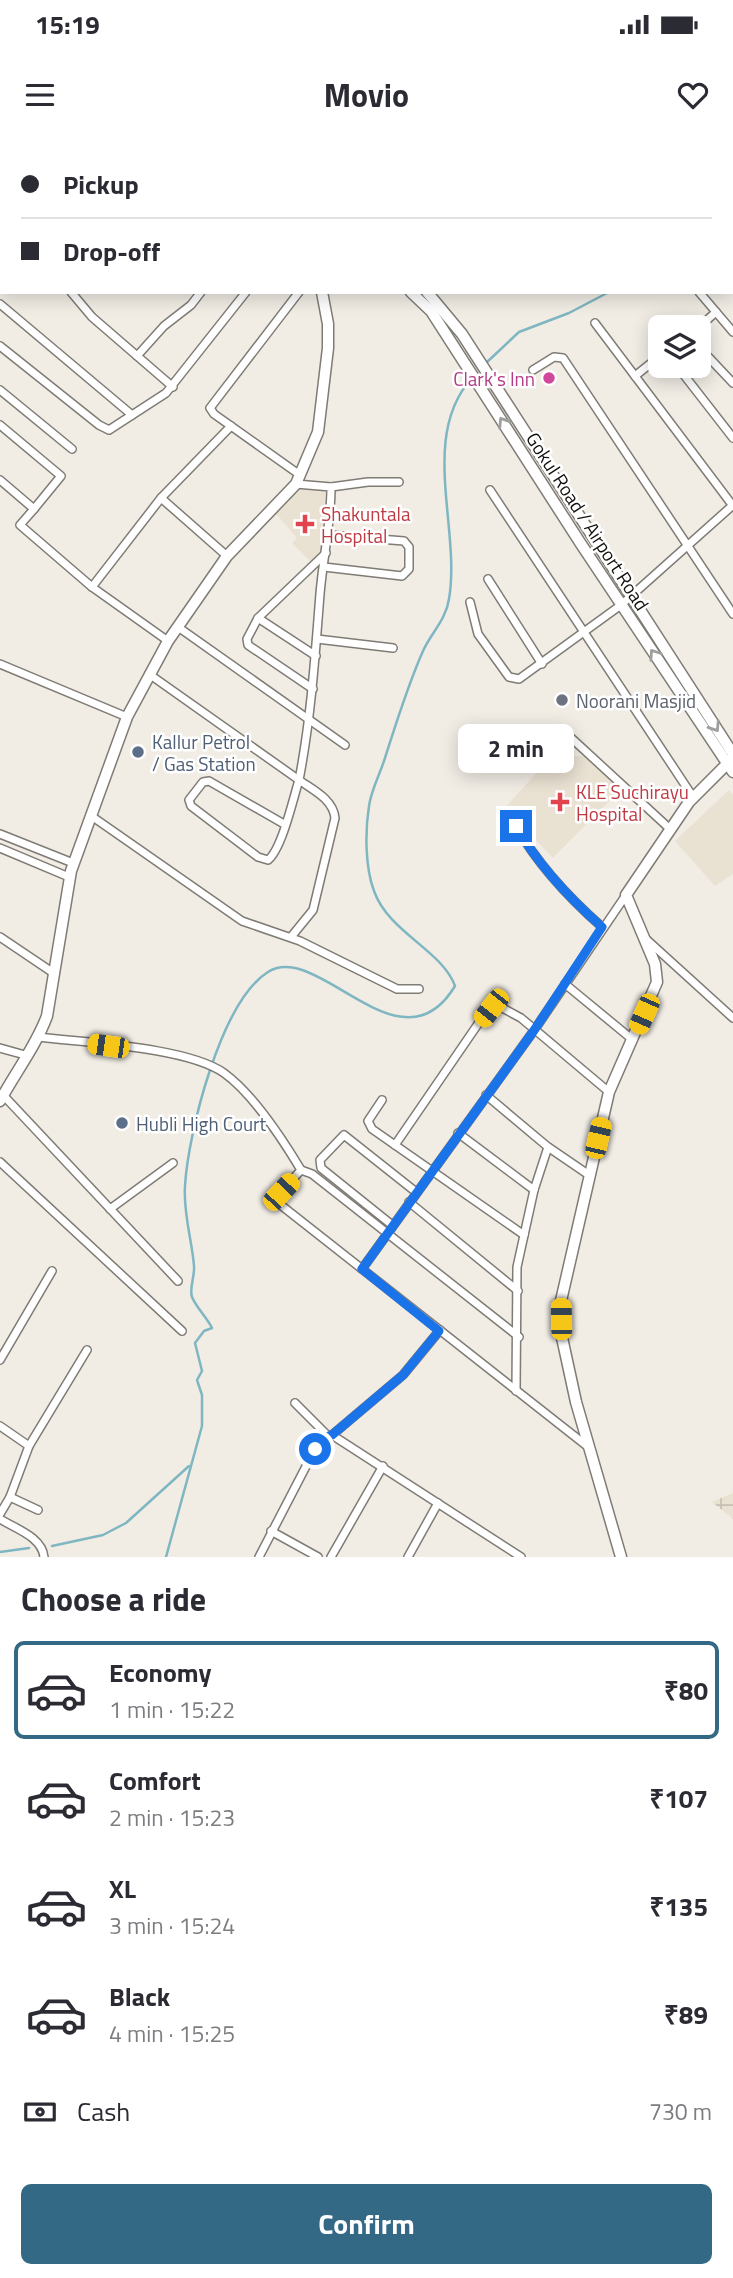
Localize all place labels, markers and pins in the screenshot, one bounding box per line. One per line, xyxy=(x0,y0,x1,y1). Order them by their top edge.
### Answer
place label: Clark's Inn xyxy=(453,364,535,393)
marker: Clark's Inn xyxy=(541,370,557,386)
place label: Shakuntala Hospital xyxy=(321,499,411,550)
marker: Shakuntala Hospital xyxy=(295,514,315,534)
place label: Noorani Masjid xyxy=(576,686,696,715)
marker: Noorani Masjid xyxy=(554,692,570,708)
place label: Kallur Petrol / Gas Station xyxy=(152,727,256,778)
marker: Kallur Petrol / Gas Station xyxy=(130,744,146,760)
place label: KLE Suchirayu Hospital xyxy=(576,777,689,828)
marker: KLE Suchirayu Hospital xyxy=(550,792,570,812)
place label: Hubli High Court xyxy=(136,1109,267,1138)
marker: Hubli High Court xyxy=(114,1115,130,1131)

